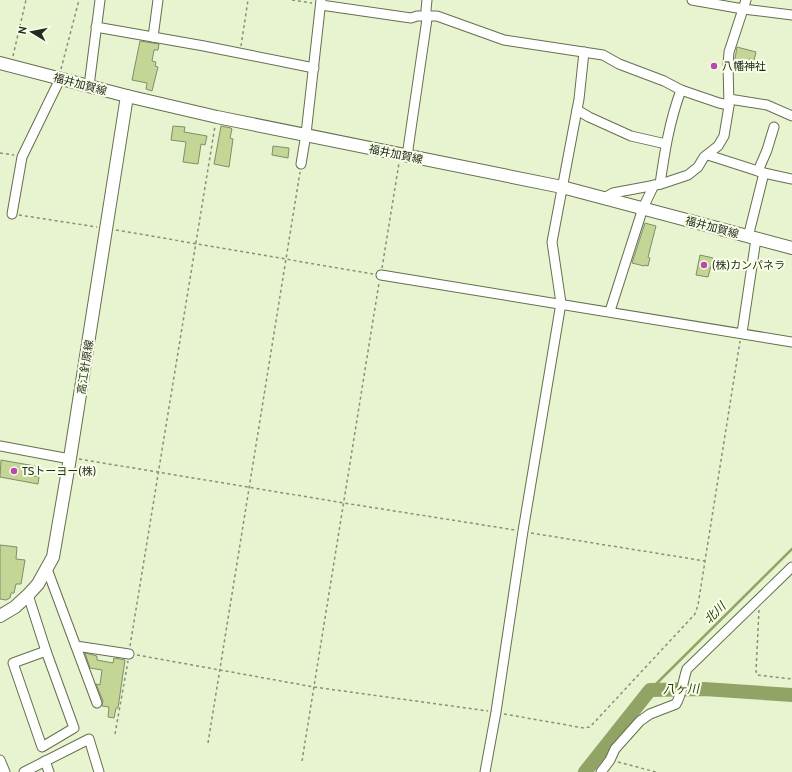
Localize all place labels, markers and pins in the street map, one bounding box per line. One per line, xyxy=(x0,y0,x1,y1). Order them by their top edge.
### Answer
place label: 八幡神社 xyxy=(722,59,766,73)
marker: 八幡神社 xyxy=(709,61,719,71)
place label: (株)カンパネラ xyxy=(712,258,785,272)
marker: (株)カンパネラ xyxy=(699,260,709,270)
place label: TSトーヨー(株) xyxy=(22,464,96,478)
marker: TSトーヨー(株) xyxy=(9,466,19,476)

